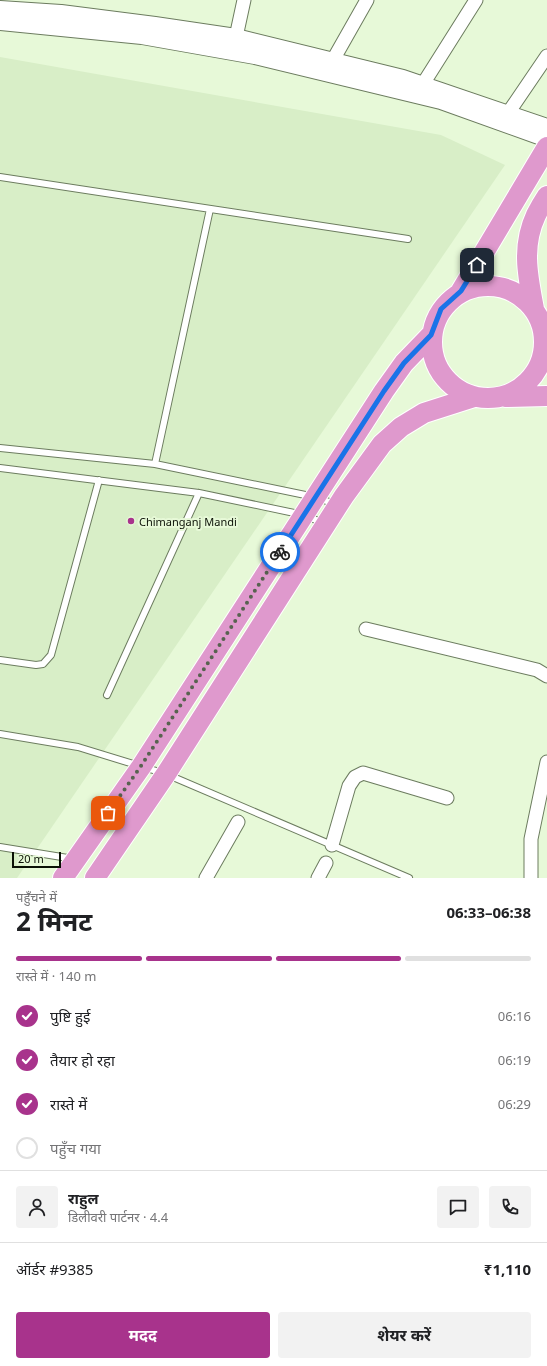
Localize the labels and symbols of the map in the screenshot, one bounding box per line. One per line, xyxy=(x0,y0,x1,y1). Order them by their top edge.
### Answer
pin xyxy=(460,248,494,282)
place label: Chimanganj Mandi xyxy=(139,514,237,529)
marker: Chimanganj Mandi xyxy=(126,516,136,526)
courier xyxy=(260,532,300,572)
pin xyxy=(91,796,125,830)
scale bar xyxy=(12,850,61,869)

